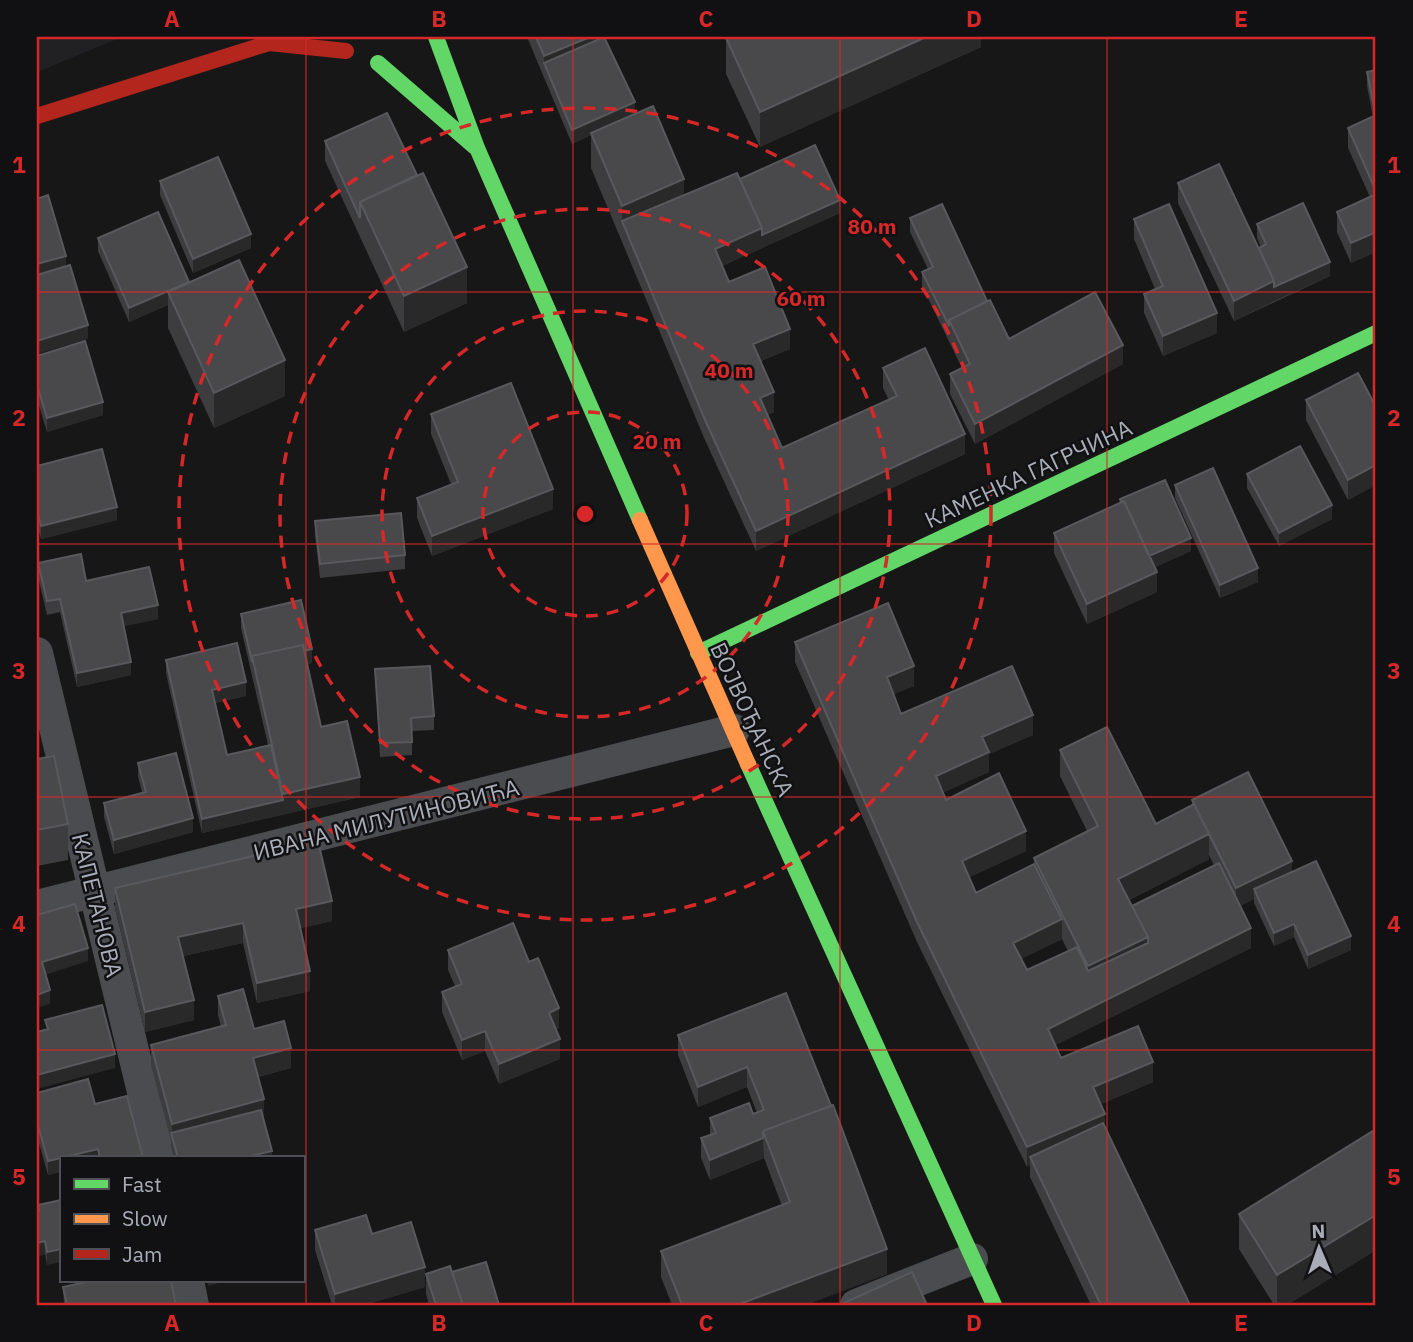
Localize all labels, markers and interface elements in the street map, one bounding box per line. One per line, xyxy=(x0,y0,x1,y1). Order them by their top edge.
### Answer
text: A xyxy=(164,3,180,33)
text: B xyxy=(431,3,447,33)
text: C xyxy=(699,3,714,33)
text: D xyxy=(966,3,982,33)
text: E xyxy=(1234,3,1248,33)
text: 1 xyxy=(12,149,26,179)
text: 1 xyxy=(1387,149,1401,179)
text: 80 m xyxy=(848,212,896,240)
text: 60 m xyxy=(777,284,825,312)
text: 40 m xyxy=(705,356,753,384)
text: 2 xyxy=(12,402,26,432)
text: 2 xyxy=(1387,402,1401,432)
street label: КАМЕНКА ГАГРЧИНА xyxy=(919,412,1137,534)
text: 20 m xyxy=(633,427,681,455)
centre of rings xyxy=(573,502,597,526)
street label: ВОЈВОЂАНСКА xyxy=(704,637,802,801)
text: 3 xyxy=(12,655,26,685)
text: 3 xyxy=(1387,655,1401,685)
street label: ИВАНА МИЛУТИНОВИЋА xyxy=(250,771,522,867)
street label: КАПЕТАНОВА xyxy=(66,830,130,981)
text: 4 xyxy=(12,908,26,938)
text: 4 xyxy=(1387,908,1401,938)
legend xyxy=(60,1156,304,1282)
text: 5 xyxy=(12,1161,26,1191)
text: 5 xyxy=(1387,1161,1401,1191)
text: Fast xyxy=(122,1170,162,1198)
text: Slow xyxy=(122,1204,168,1232)
north arrow xyxy=(1284,1212,1354,1282)
text: N xyxy=(1311,1219,1326,1243)
text: Jam xyxy=(122,1240,162,1268)
text: A xyxy=(164,1307,180,1337)
text: B xyxy=(431,1307,447,1337)
text: C xyxy=(699,1307,714,1337)
text: D xyxy=(966,1307,982,1337)
text: E xyxy=(1234,1307,1248,1337)

